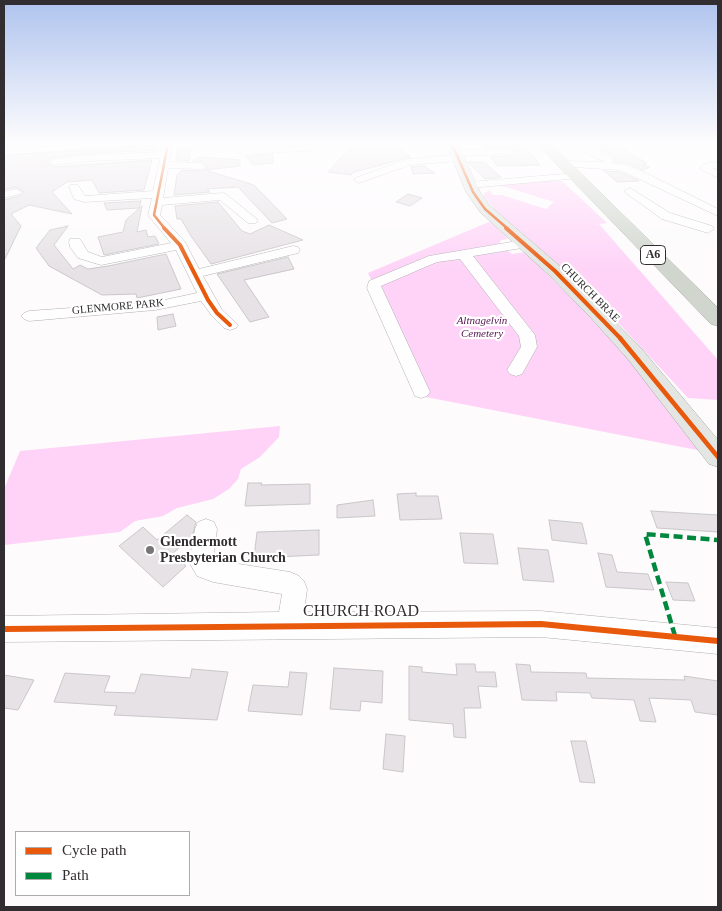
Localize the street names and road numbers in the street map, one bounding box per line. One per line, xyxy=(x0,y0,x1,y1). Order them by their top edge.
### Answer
road number: A6 xyxy=(640,246,666,264)
street label: CHURCH BRAE xyxy=(558,261,622,325)
street label: GLENMORE PARK xyxy=(72,296,164,318)
street label: CHURCH ROAD xyxy=(303,602,419,622)

